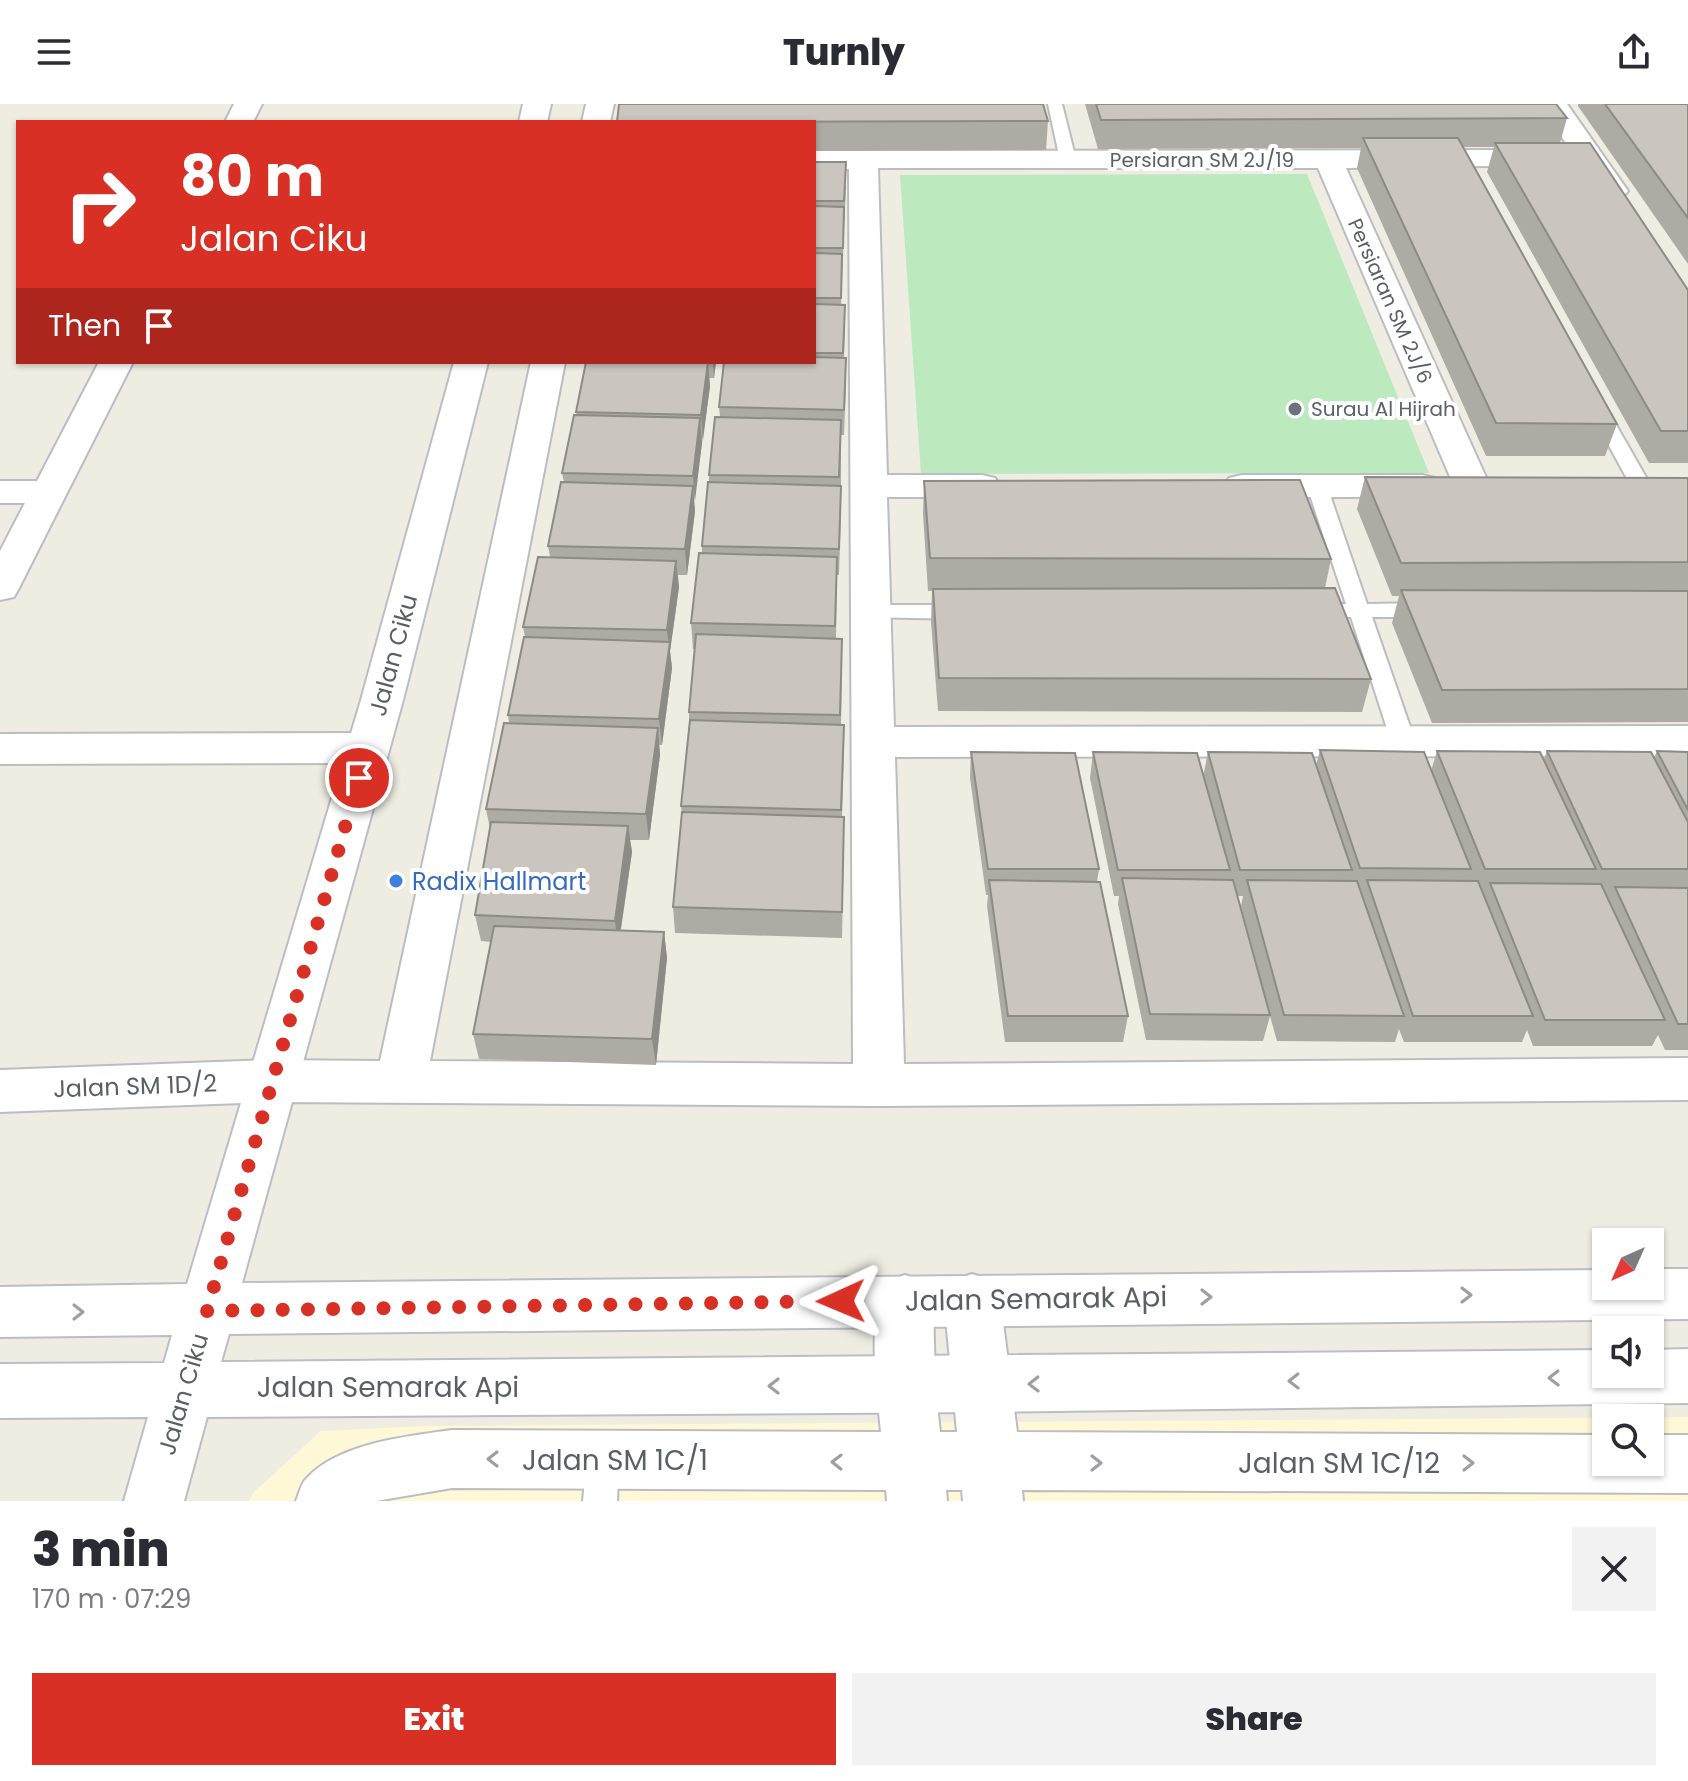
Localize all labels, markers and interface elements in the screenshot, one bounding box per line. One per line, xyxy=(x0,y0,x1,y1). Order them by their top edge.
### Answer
text: Turnly xyxy=(783,27,905,78)
icon: menu xyxy=(32,30,76,74)
icon: share xyxy=(1612,30,1656,74)
text: 80 m xyxy=(180,137,324,216)
street label: Persiaran SM 2J/19 xyxy=(1110,146,1294,174)
icon: right xyxy=(48,152,152,256)
text: Jalan Ciku xyxy=(180,213,368,264)
street label: Persiaran SM 2J/6 xyxy=(1341,214,1439,388)
text: Then xyxy=(48,304,121,347)
icon: arrive xyxy=(137,304,181,348)
place label: Surau Al Hijrah xyxy=(1311,395,1456,423)
marker: Surau Al Hijrah xyxy=(1286,400,1304,418)
street label: Jalan Ciku xyxy=(361,590,425,720)
pin xyxy=(325,744,393,812)
icon: arrive xyxy=(337,756,381,800)
place label: Radix Hallmart xyxy=(412,865,586,898)
marker: Radix Hallmart xyxy=(387,872,405,890)
street label: Jalan SM 1D/2 xyxy=(53,1067,217,1105)
north arrow xyxy=(1592,1228,1664,1300)
map controls xyxy=(1592,1228,1664,1476)
position arrow xyxy=(799,1259,883,1343)
street label: Jalan Semarak Api xyxy=(904,1277,1168,1321)
one-way arrow xyxy=(1460,1287,1473,1304)
one-way arrow xyxy=(1200,1288,1213,1306)
one-way arrow xyxy=(72,1303,85,1321)
button: sound xyxy=(1592,1316,1664,1388)
street label: Jalan Ciku xyxy=(150,1329,216,1459)
street label: Jalan Semarak Api xyxy=(257,1368,519,1407)
one-way arrow xyxy=(1547,1369,1560,1387)
one-way arrow xyxy=(1287,1372,1300,1390)
one-way arrow xyxy=(1027,1376,1040,1393)
one-way arrow xyxy=(767,1377,780,1395)
button: search xyxy=(1592,1404,1664,1476)
street label: Jalan SM 1C/1 xyxy=(522,1441,708,1480)
street label: Jalan SM 1C/12 xyxy=(1238,1444,1440,1483)
one-way arrow xyxy=(486,1450,499,1468)
one-way arrow xyxy=(830,1453,843,1470)
one-way arrow xyxy=(1090,1454,1103,1472)
one-way arrow xyxy=(1462,1454,1475,1472)
text: 3 min xyxy=(32,1516,169,1583)
button: close xyxy=(1572,1527,1656,1611)
text: 170 m · 07:29 xyxy=(32,1581,191,1617)
button: Exit xyxy=(32,1673,836,1765)
button: Share xyxy=(852,1673,1656,1765)

